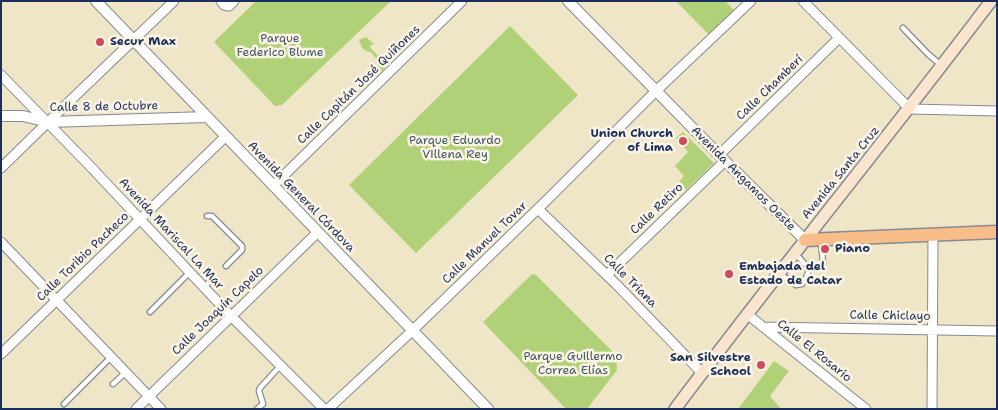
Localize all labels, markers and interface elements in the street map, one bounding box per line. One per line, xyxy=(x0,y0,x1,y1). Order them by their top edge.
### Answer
street label: Calle Capitán José Quiñones xyxy=(295,22,423,148)
park label: Parque Federico Blume xyxy=(236,32,324,60)
place label: Secur Max xyxy=(110,35,176,49)
marker: Secur Max xyxy=(94,36,106,48)
street label: Calle Chamberí xyxy=(734,53,806,123)
street label: Calle 8 de Octubre xyxy=(50,99,158,115)
street label: Avenida Angamos Oeste xyxy=(688,124,798,234)
street label: Avenida Santa Cruz xyxy=(799,124,883,222)
place label: Union Church of Lima xyxy=(591,127,673,155)
park label: Parque Eduardo Villena Rey xyxy=(409,134,501,162)
marker: Union Church of Lima xyxy=(677,135,689,147)
street label: Avenida General Córdova xyxy=(244,139,358,255)
street label: Avenida Mariscal La Mar xyxy=(115,175,227,293)
street label: Calle Retiro xyxy=(628,180,686,238)
street label: Calle Manuel Tovar xyxy=(440,199,530,287)
street label: Calle Toribio Pacheco xyxy=(34,209,132,305)
place label: Piano xyxy=(835,242,870,256)
marker: Piano xyxy=(819,243,831,255)
street label: Calle Triana xyxy=(600,251,660,311)
place label: Embajada del Estado de Catar xyxy=(739,260,842,288)
street label: Calle Joaquín Capelo xyxy=(169,264,267,358)
marker: Embajada del Estado de Catar xyxy=(723,268,735,280)
street label: Calle Chiclayo xyxy=(849,308,931,324)
street label: Calle El Rosario xyxy=(774,317,854,385)
park label: Parque Guillermo Correa Elías xyxy=(523,350,623,378)
place label: San Silvestre School xyxy=(670,351,751,379)
marker: San Silvestre School xyxy=(755,359,767,371)

